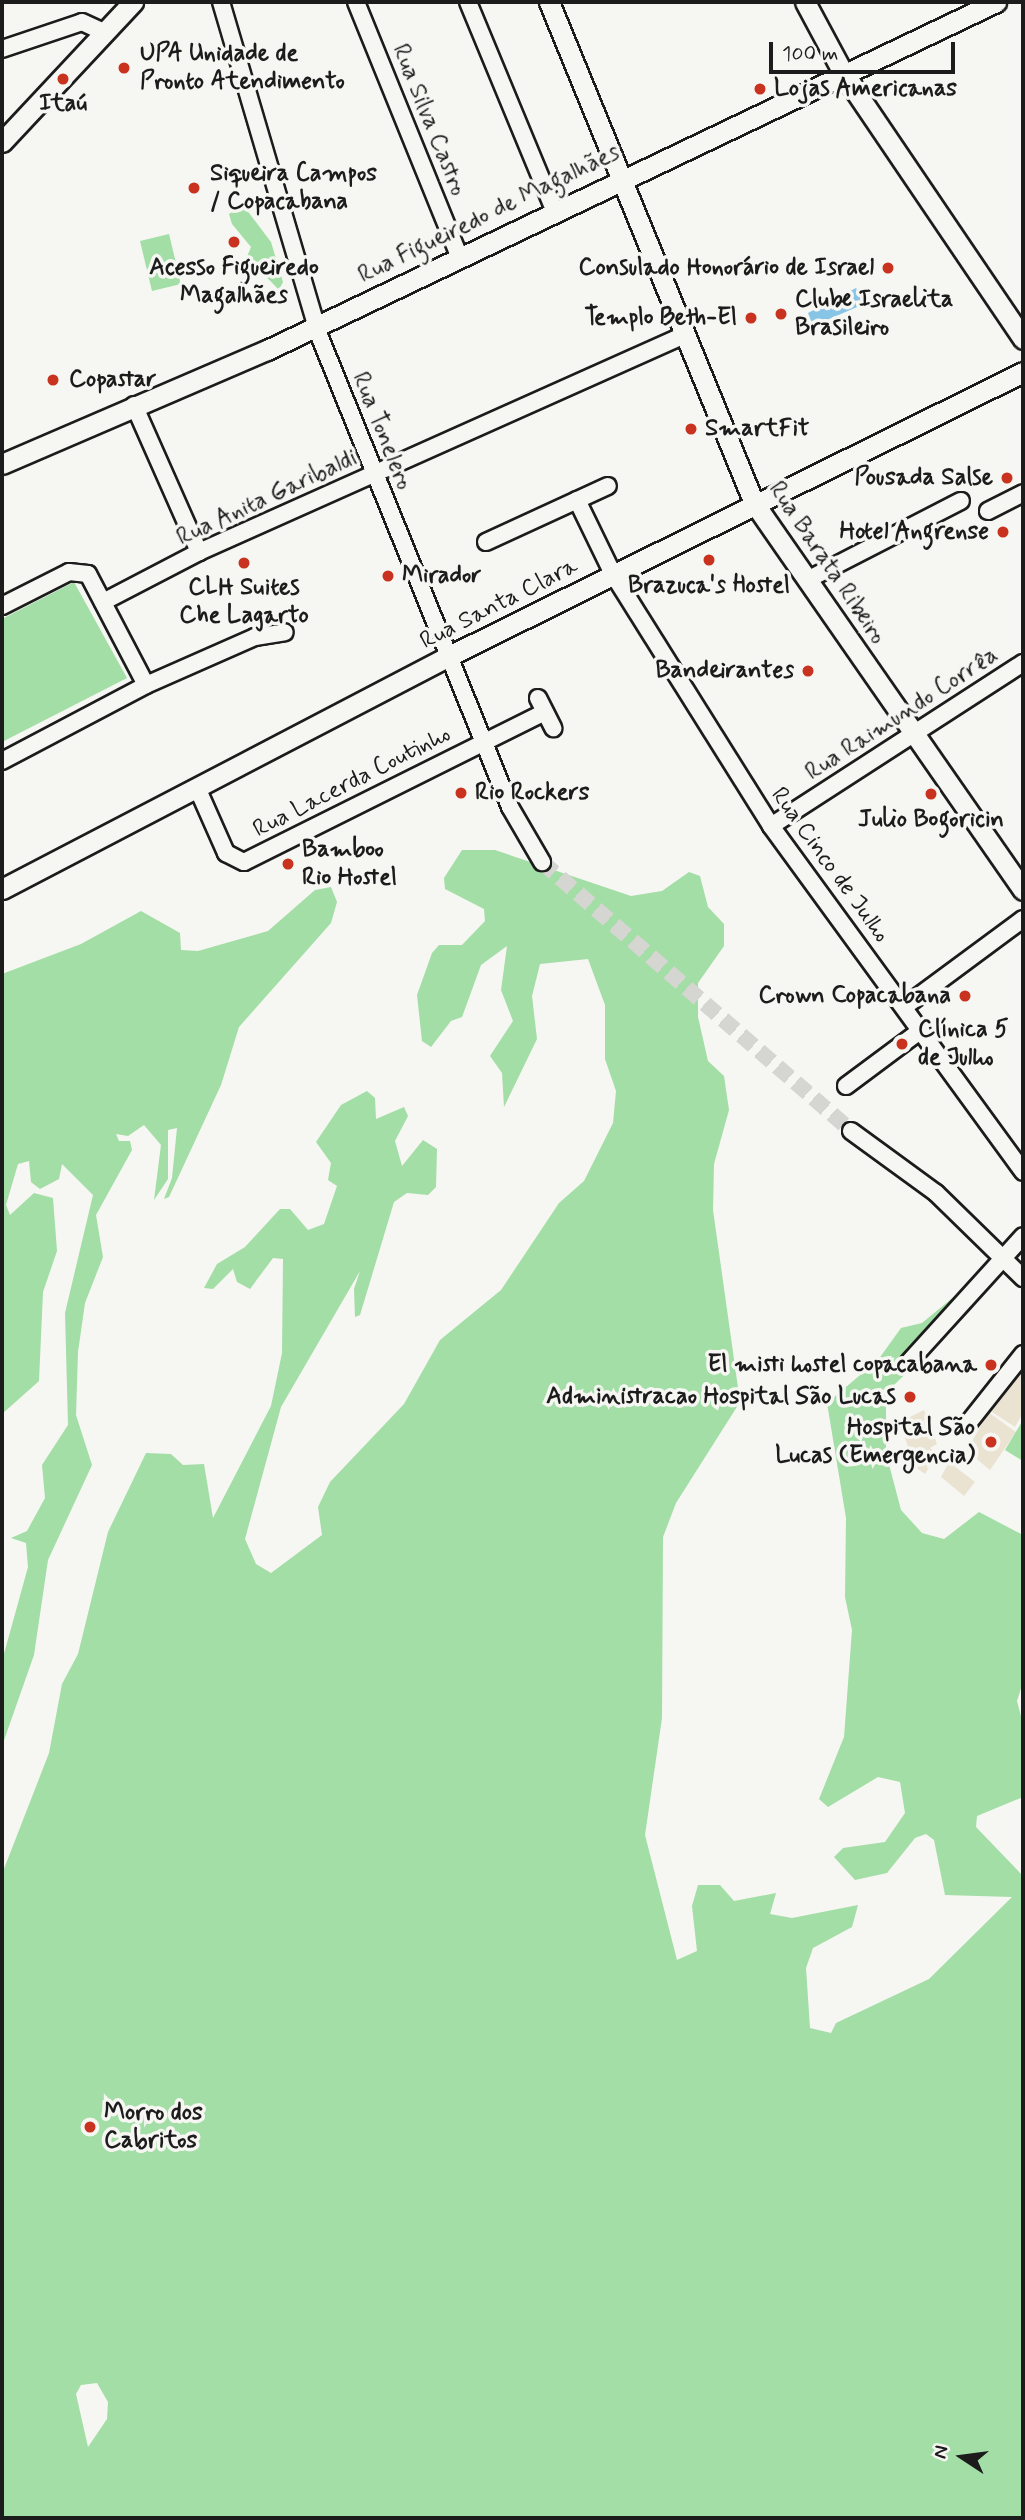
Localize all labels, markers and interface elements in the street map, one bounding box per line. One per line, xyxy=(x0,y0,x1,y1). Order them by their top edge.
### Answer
scale bar xyxy=(773,28,958,72)
place label: UPA Unidade de Pronto Atendimento xyxy=(140,40,347,96)
street label: Rua Silva Castro xyxy=(385,40,473,200)
text: 100 m xyxy=(782,40,838,68)
marker: UPA Unidade de Pronto Atendimento xyxy=(114,58,134,78)
marker: Itaú xyxy=(55,71,71,87)
place label: Lojas Americanas xyxy=(774,75,954,103)
marker: Lojas Americanas xyxy=(752,81,768,97)
place label: Itaú xyxy=(39,90,87,118)
street label: Rua Figueiredo de Magalhães xyxy=(355,139,623,289)
place label: Siqueira Campos / Copacabana xyxy=(210,160,378,216)
marker: Siqueira Campos / Copacabana xyxy=(184,178,204,198)
marker: Acesso Figueiredo Magalhães xyxy=(226,234,242,250)
place label: Acesso Figueiredo Magalhães xyxy=(149,254,319,310)
place label: Consulado Honorário de Israel xyxy=(575,254,874,282)
marker: Consulado Honorário de Israel xyxy=(880,260,896,276)
place label: Clube Israelita Brasileiro xyxy=(795,286,953,342)
place label: Templo Beth-El xyxy=(583,304,737,332)
marker: Clube Israelita Brasileiro xyxy=(773,306,789,322)
marker: Templo Beth-El xyxy=(743,310,759,326)
place label: Copastar xyxy=(69,366,156,394)
street label: Rua Tonelero xyxy=(345,368,419,494)
marker: Copastar xyxy=(43,370,63,390)
place label: SmartFit xyxy=(705,415,809,443)
marker: SmartFit xyxy=(683,421,699,437)
street label: Rua Anita Garibaldi xyxy=(171,443,363,553)
place label: Pousada Salse xyxy=(854,464,993,492)
marker: Pousada Salse xyxy=(999,470,1015,486)
street label: Rua Barata Ribeiro xyxy=(762,476,892,650)
place label: Hotel Angrense xyxy=(838,518,989,546)
marker: Hotel Angrense xyxy=(995,524,1011,540)
marker: Brazuca's Hostel xyxy=(701,552,717,568)
street label: Rua Santa Clara xyxy=(417,553,581,655)
marker: CLH Suites Che Lagarto xyxy=(236,555,252,571)
place label: Mirador xyxy=(402,562,481,590)
marker: Mirador xyxy=(380,568,396,584)
place label: Brazuca's Hostel xyxy=(627,572,791,600)
place label: CLH Suites Che Lagarto xyxy=(178,574,310,630)
street label: Rua Raimundo Corrêa xyxy=(797,639,1007,789)
place label: Bandeirantes xyxy=(655,657,794,685)
marker: Bandeirantes xyxy=(800,663,816,679)
street label: Rua Lacerda Coutinho xyxy=(248,719,456,845)
place label: Rio Rockers xyxy=(475,779,590,807)
street label: Rua Cinco de Julho xyxy=(764,781,896,949)
marker: Rio Rockers xyxy=(453,785,469,801)
marker: Julio Bogoricin xyxy=(923,786,939,802)
place label: Julio Bogoricin xyxy=(857,806,1005,834)
place label: Bamboo Rio Hostel xyxy=(302,836,398,892)
marker: Bamboo Rio Hostel xyxy=(280,856,296,872)
place label: Crown Copacabana xyxy=(757,982,951,1010)
marker: Crown Copacabana xyxy=(957,988,973,1004)
place label: Clínica 5 de Julho xyxy=(918,1016,1009,1072)
marker: Clínica 5 de Julho xyxy=(892,1034,912,1054)
place label: El misti hostel copacabana xyxy=(722,1351,977,1379)
marker: El misti hostel copacabana xyxy=(983,1357,999,1373)
place label: Administracao Hospital São Lucas xyxy=(547,1383,896,1411)
marker: Administracao Hospital São Lucas xyxy=(902,1389,918,1405)
place label: Hospital São Lucas (Emergencia) xyxy=(775,1414,975,1470)
marker: Hospital São Lucas (Emergencia) xyxy=(981,1432,1001,1452)
place label: Morro dos Cabritos xyxy=(104,2099,203,2155)
marker: Morro dos Cabritos xyxy=(82,2119,98,2135)
north arrow xyxy=(927,2422,997,2492)
text: N xyxy=(927,2443,955,2461)

